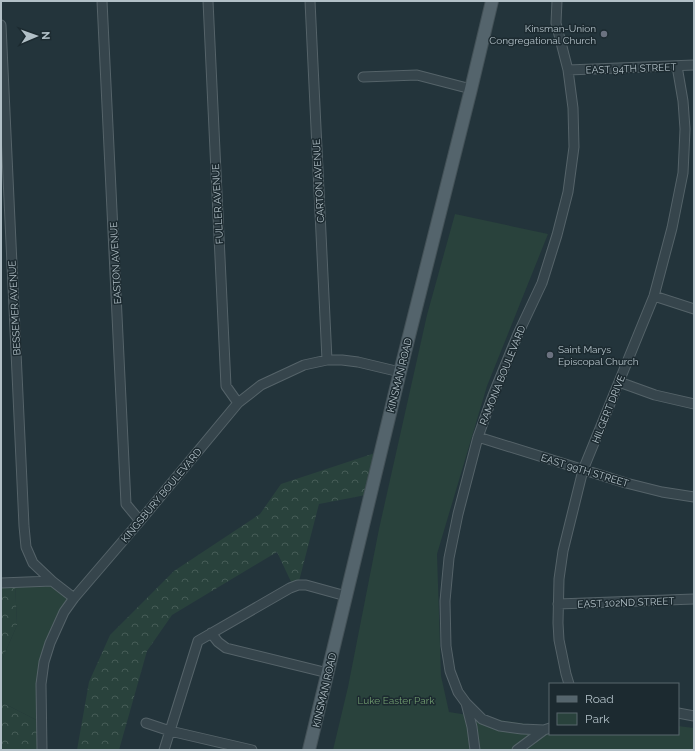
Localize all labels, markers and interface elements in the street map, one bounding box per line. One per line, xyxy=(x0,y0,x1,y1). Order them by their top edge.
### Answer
north arrow xyxy=(16,16,56,56)
place label: Kinsman-Union Congregational Church xyxy=(489,23,596,46)
marker: Kinsman-Union Congregational Church xyxy=(599,29,609,39)
text: N xyxy=(39,31,52,40)
street label: EAST 94TH STREET xyxy=(585,61,677,76)
street label: CARTON AVENUE xyxy=(311,139,326,223)
street label: FULLER AVENUE xyxy=(210,164,225,244)
street label: EASTON AVENUE xyxy=(108,221,123,304)
street label: BESSEMER AVENUE xyxy=(7,260,22,356)
street label: RAMONA BOULEVARD xyxy=(477,324,528,427)
street label: KINSMAN ROAD xyxy=(385,337,414,413)
place label: Saint Marys Episcopal Church xyxy=(558,344,639,367)
marker: Saint Marys Episcopal Church xyxy=(545,350,555,360)
street label: HILGERT DRIVE xyxy=(590,374,627,445)
street label: KINGSBURY BOULEVARD xyxy=(119,446,204,545)
street label: EAST 99TH STREET xyxy=(540,452,630,489)
street label: EAST 102ND STREET xyxy=(577,595,675,610)
street label: KINSMAN ROAD xyxy=(311,652,338,728)
legend xyxy=(549,683,679,735)
text: Road xyxy=(585,692,614,706)
park label: Luke Easter Park xyxy=(358,695,435,706)
text: Park xyxy=(585,712,610,726)

